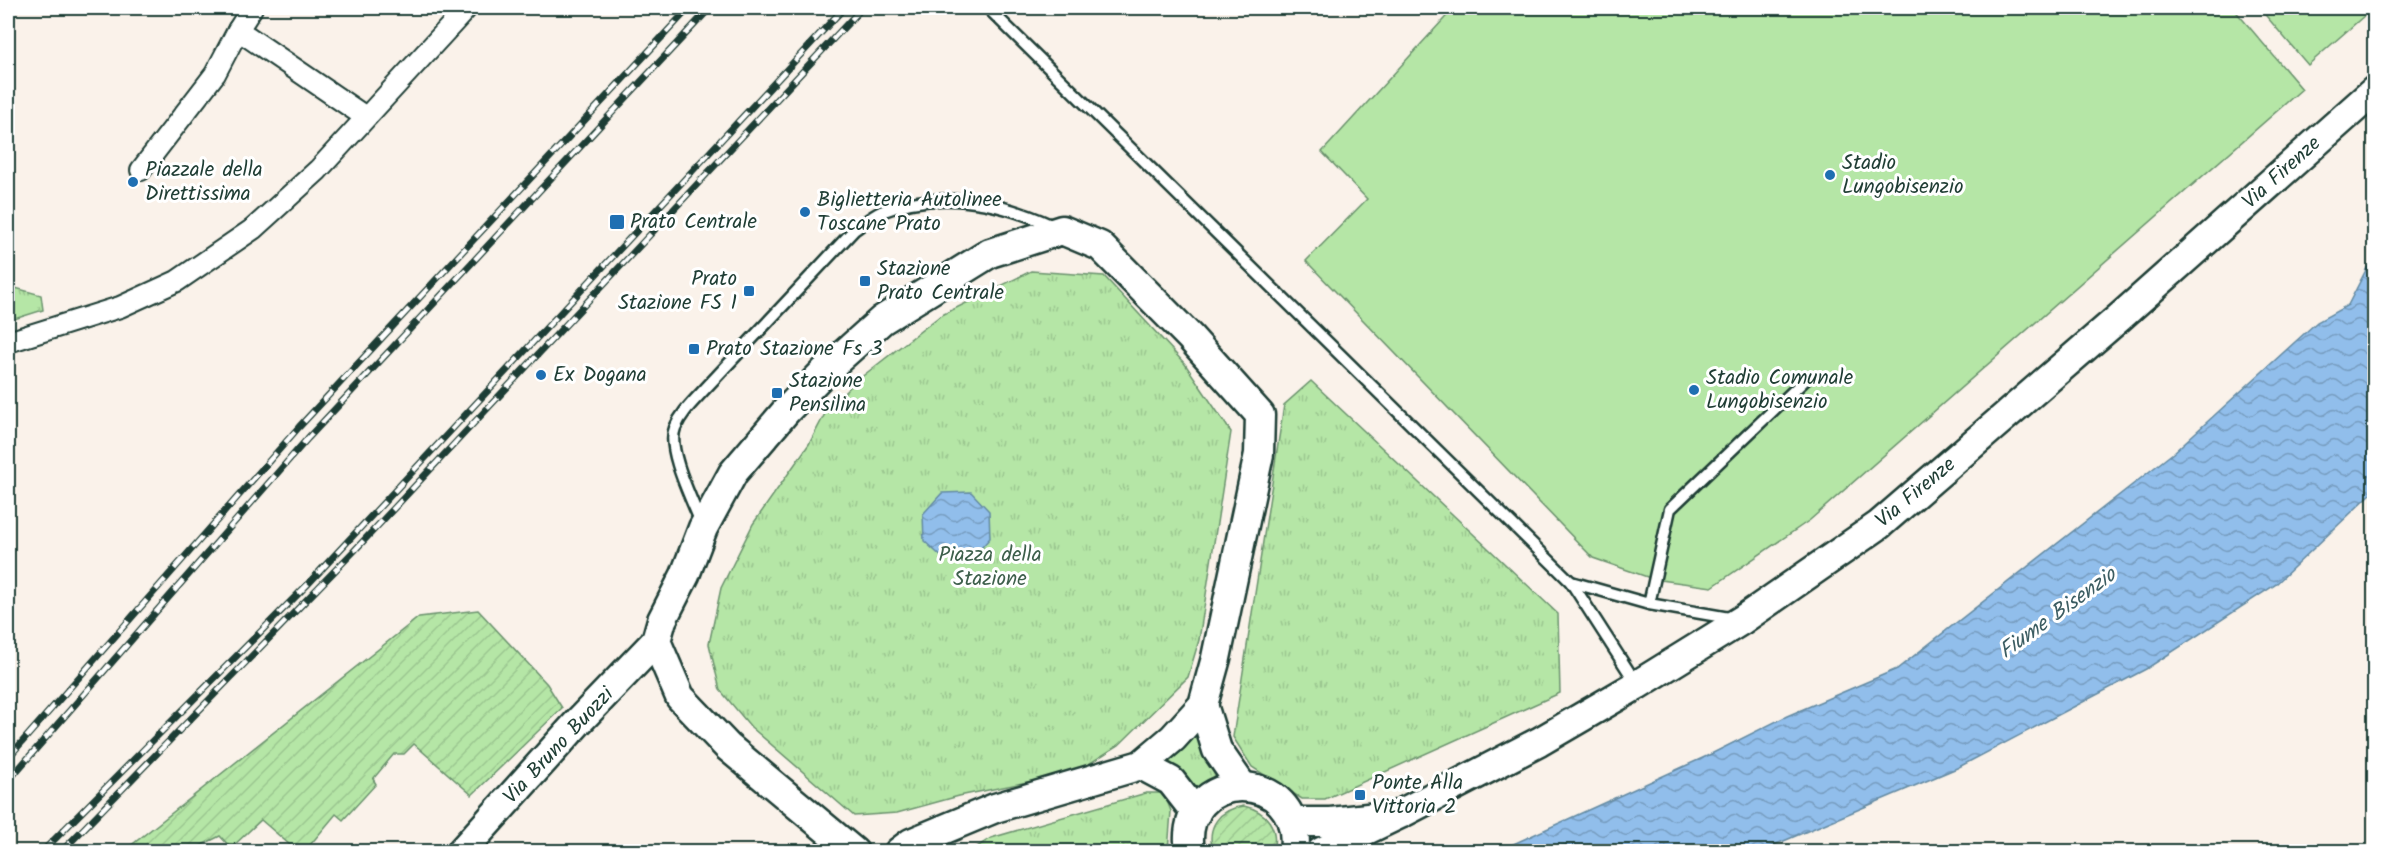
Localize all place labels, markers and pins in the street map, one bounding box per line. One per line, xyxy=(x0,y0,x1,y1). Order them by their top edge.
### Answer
place label: Stadio Lungobisenzio xyxy=(1842,147,1964,204)
place label: Piazzale della Direttissima xyxy=(145,154,263,211)
marker: Stadio Lungobisenzio xyxy=(1823,168,1837,182)
marker: Piazzale della Direttissima xyxy=(126,175,140,189)
place label: Biglietteria Autolinee Toscane Prato xyxy=(817,184,1002,241)
marker: Biglietteria Autolinee Toscane Prato xyxy=(798,205,812,219)
place label: Prato Centrale xyxy=(630,206,758,239)
marker: Prato Centrale xyxy=(608,213,626,231)
place label: Stazione Prato Centrale xyxy=(877,253,1005,310)
place label: Prato Stazione FS 1 xyxy=(618,263,737,320)
marker: Stazione Prato Centrale xyxy=(858,274,872,288)
marker: Prato Stazione FS 1 xyxy=(742,284,756,298)
place label: Prato Stazione Fs 3 xyxy=(706,333,883,366)
marker: Prato Stazione Fs 3 xyxy=(687,342,701,356)
place label: Ex Dogana xyxy=(553,359,647,392)
place label: Stadio Comunale Lungobisenzio xyxy=(1706,362,1854,419)
place label: Stazione Pensilina xyxy=(789,365,866,422)
marker: Ex Dogana xyxy=(534,368,548,382)
marker: Stadio Comunale Lungobisenzio xyxy=(1687,383,1701,397)
marker: Stazione Pensilina xyxy=(770,386,784,400)
place label: Ponte Alla Vittoria 2 xyxy=(1372,767,1463,824)
marker: Ponte Alla Vittoria 2 xyxy=(1353,788,1367,802)

